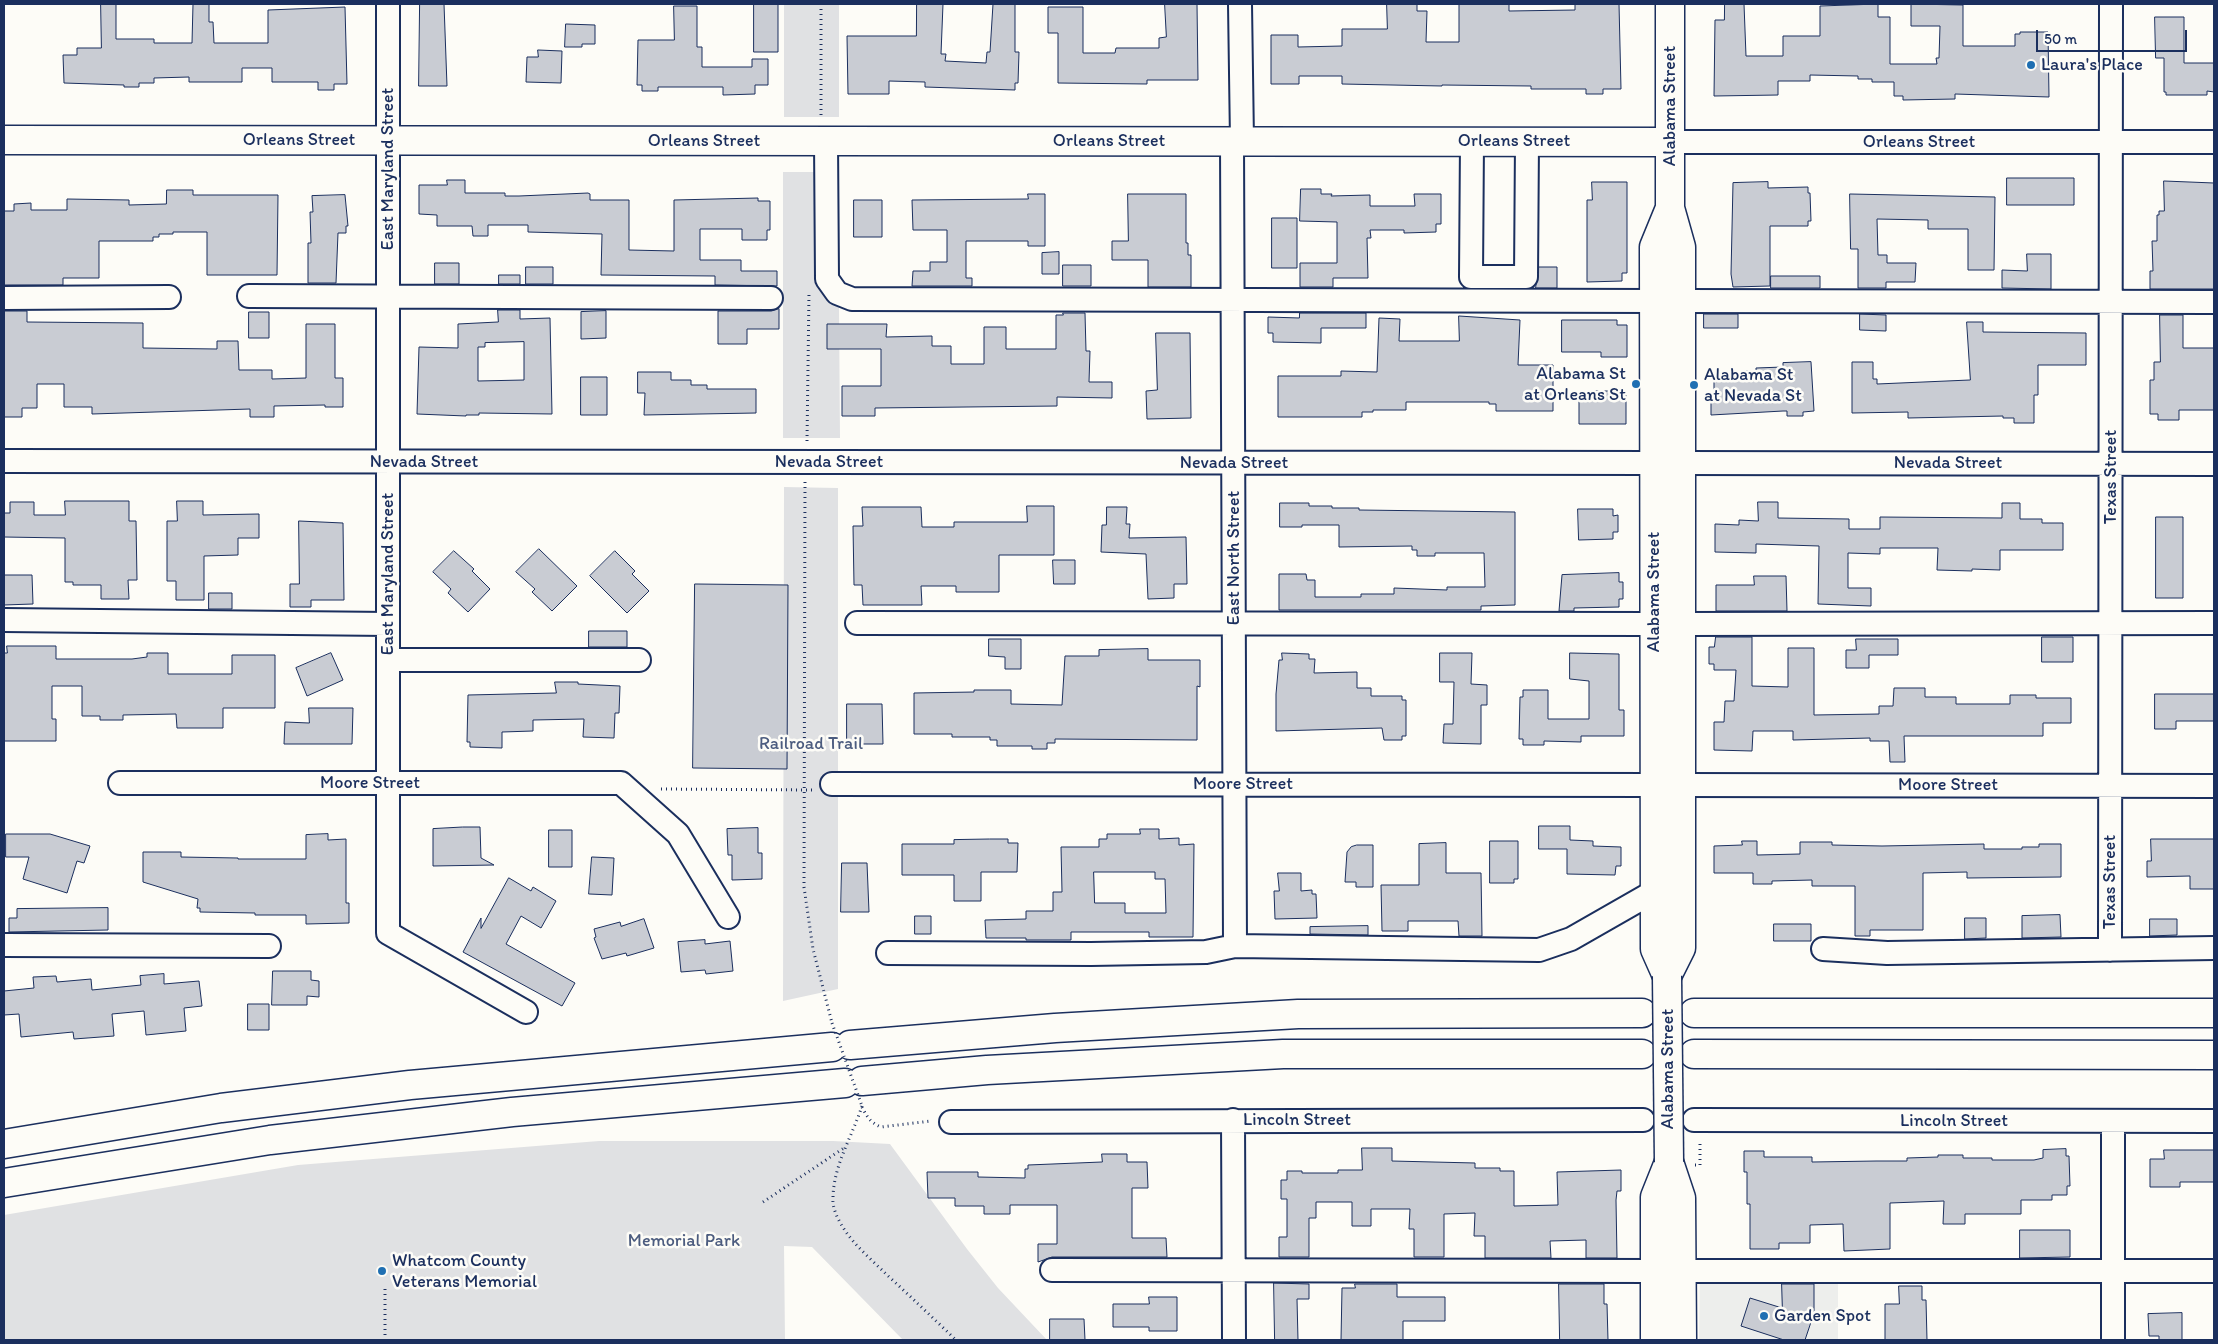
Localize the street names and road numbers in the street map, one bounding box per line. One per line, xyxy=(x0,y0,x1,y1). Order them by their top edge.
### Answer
street label: Alabama Street xyxy=(1659,46,1681,166)
street label: East Maryland Street xyxy=(377,88,399,250)
street label: Orleans Street xyxy=(243,129,355,151)
street label: Orleans Street xyxy=(648,130,760,152)
street label: Orleans Street xyxy=(1053,130,1165,152)
street label: Orleans Street xyxy=(1458,130,1570,152)
street label: Orleans Street xyxy=(1863,131,1975,153)
street label: Texas Street xyxy=(2100,430,2122,524)
street label: Nevada Street xyxy=(370,451,478,473)
street label: Nevada Street xyxy=(775,451,883,473)
street label: Nevada Street xyxy=(1180,452,1288,474)
street label: Nevada Street xyxy=(1894,452,2002,474)
street label: East North Street xyxy=(1223,491,1245,625)
street label: East Maryland Street xyxy=(377,493,399,655)
street label: Alabama Street xyxy=(1643,532,1665,652)
street label: Moore Street xyxy=(320,772,420,794)
street label: Moore Street xyxy=(1193,773,1293,795)
street label: Moore Street xyxy=(1898,774,1998,796)
street label: Texas Street xyxy=(2099,835,2121,929)
street label: Alabama Street xyxy=(1657,1009,1679,1129)
street label: Lincoln Street xyxy=(1243,1109,1351,1131)
street label: Lincoln Street xyxy=(1900,1110,2008,1132)

